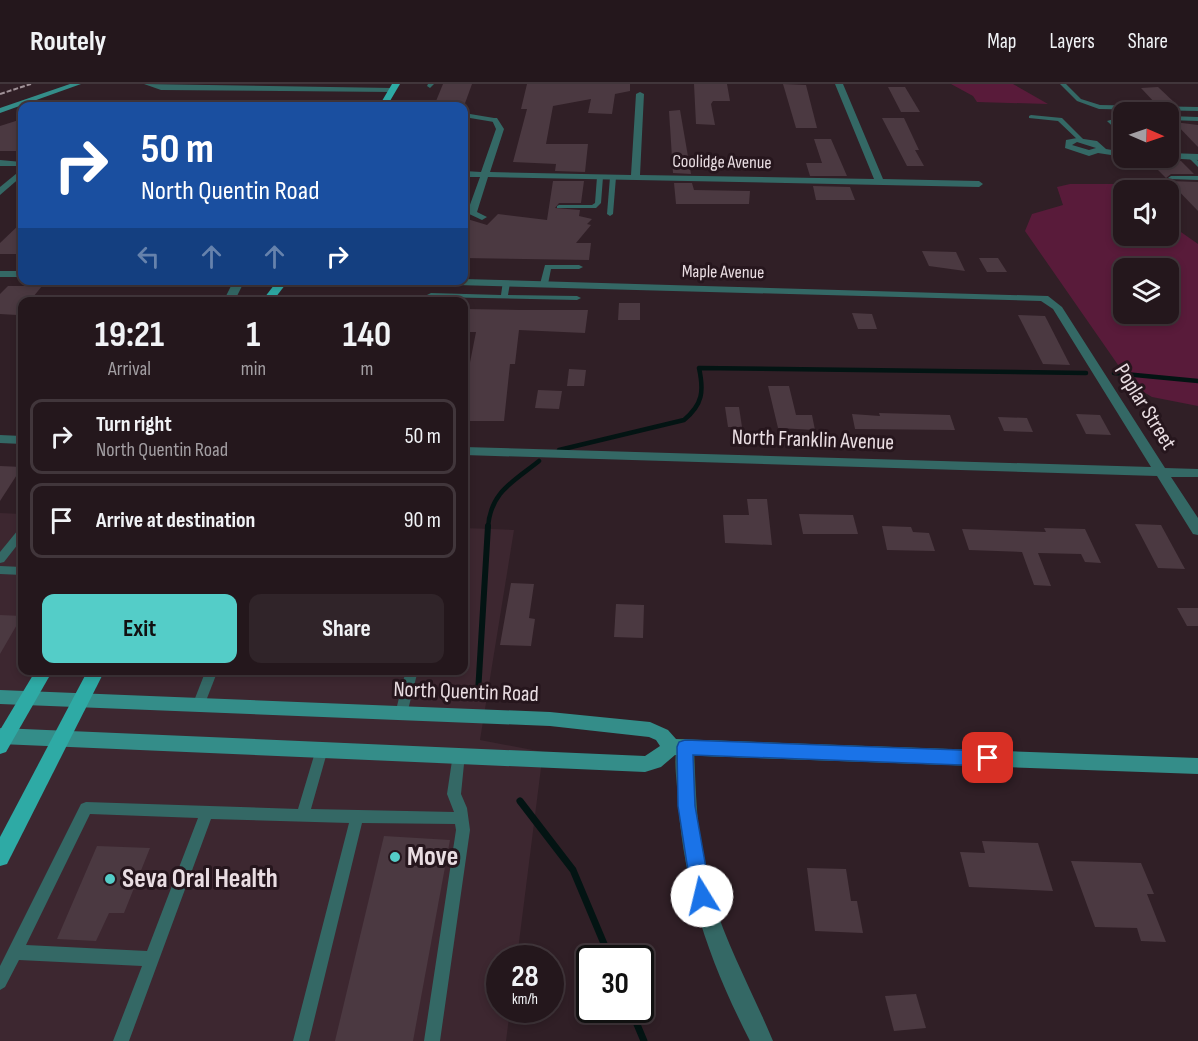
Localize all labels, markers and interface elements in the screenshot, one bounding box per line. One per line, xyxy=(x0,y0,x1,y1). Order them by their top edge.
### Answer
text: Routely xyxy=(30,25,106,58)
text: Map xyxy=(987,29,1016,54)
text: Layers xyxy=(1049,29,1095,54)
text: Share xyxy=(1128,29,1168,54)
north arrow xyxy=(1113,102,1179,168)
map controls xyxy=(1113,102,1179,324)
text: 50 m xyxy=(141,124,214,175)
icon: right xyxy=(42,126,120,204)
street label: Coolidge Avenue xyxy=(672,151,772,173)
text: North Quentin Road xyxy=(141,175,319,207)
button: sound xyxy=(1113,180,1179,246)
icon: left xyxy=(132,240,165,273)
icon: ahead xyxy=(195,240,228,273)
icon: ahead xyxy=(258,240,291,273)
icon: right xyxy=(321,240,354,273)
button: layers xyxy=(1113,258,1179,324)
street label: Maple Avenue xyxy=(682,261,764,283)
text: 19:21 xyxy=(95,314,164,357)
text: 1 xyxy=(246,314,260,357)
text: 140 xyxy=(343,314,391,357)
text: Arrival xyxy=(108,357,151,381)
text: min xyxy=(241,357,266,381)
text: m xyxy=(361,357,373,381)
street label: Poplar Street xyxy=(1108,359,1182,455)
text: Turn right xyxy=(96,411,172,438)
icon: right xyxy=(45,420,78,453)
text: 50 m xyxy=(405,423,441,450)
street label: North Franklin Avenue xyxy=(731,424,895,456)
text: North Quentin Road xyxy=(96,438,228,462)
icon: arrive xyxy=(45,504,78,537)
text: Arrive at destination xyxy=(96,507,255,534)
text: 90 m xyxy=(404,507,441,534)
button: Exit xyxy=(42,594,237,663)
button: Share xyxy=(249,594,444,663)
street label: North Quentin Road xyxy=(393,676,539,708)
pin xyxy=(962,732,1013,783)
icon: arrive xyxy=(971,741,1004,774)
place label: Move xyxy=(407,841,458,873)
marker: Move xyxy=(388,850,402,864)
place label: Seva Oral Health xyxy=(122,863,278,895)
position arrow xyxy=(670,864,734,928)
marker: Seva Oral Health xyxy=(103,872,117,886)
speed limit sign: 30 xyxy=(576,945,654,1023)
text: 28 xyxy=(511,959,539,995)
text: km/h xyxy=(512,990,538,1009)

